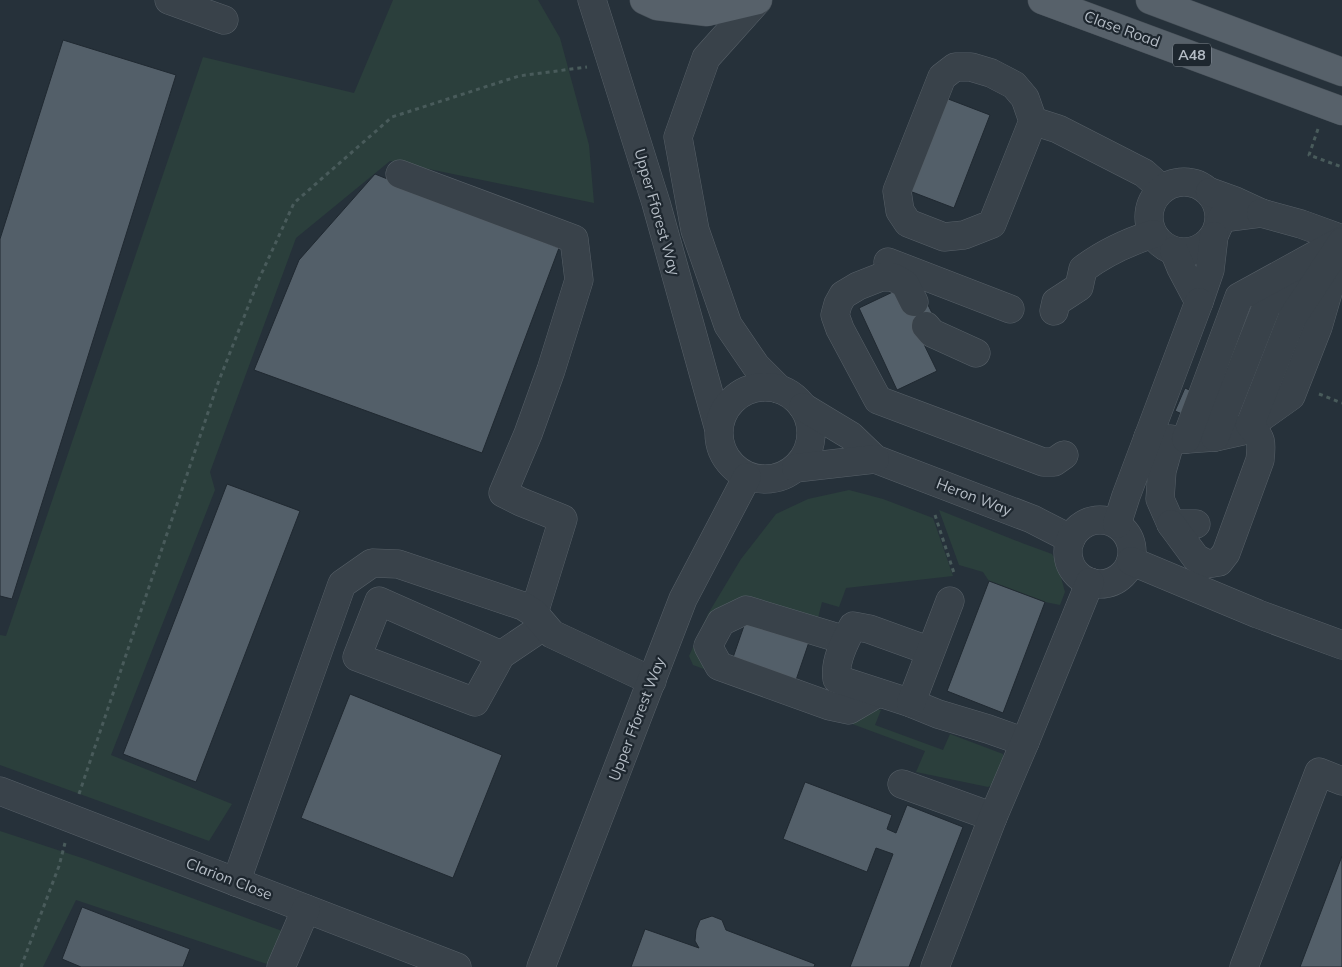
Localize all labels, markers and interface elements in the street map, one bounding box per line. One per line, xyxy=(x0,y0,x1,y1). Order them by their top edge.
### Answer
street label: Clase Road xyxy=(1082,6,1163,51)
road number: A48 xyxy=(1173,44,1211,66)
street label: Upper Fforest Way xyxy=(630,146,685,278)
street label: Heron Way xyxy=(934,474,1014,520)
street label: Upper Fforest Way xyxy=(604,654,669,783)
street label: Clarion Close xyxy=(183,853,275,904)

